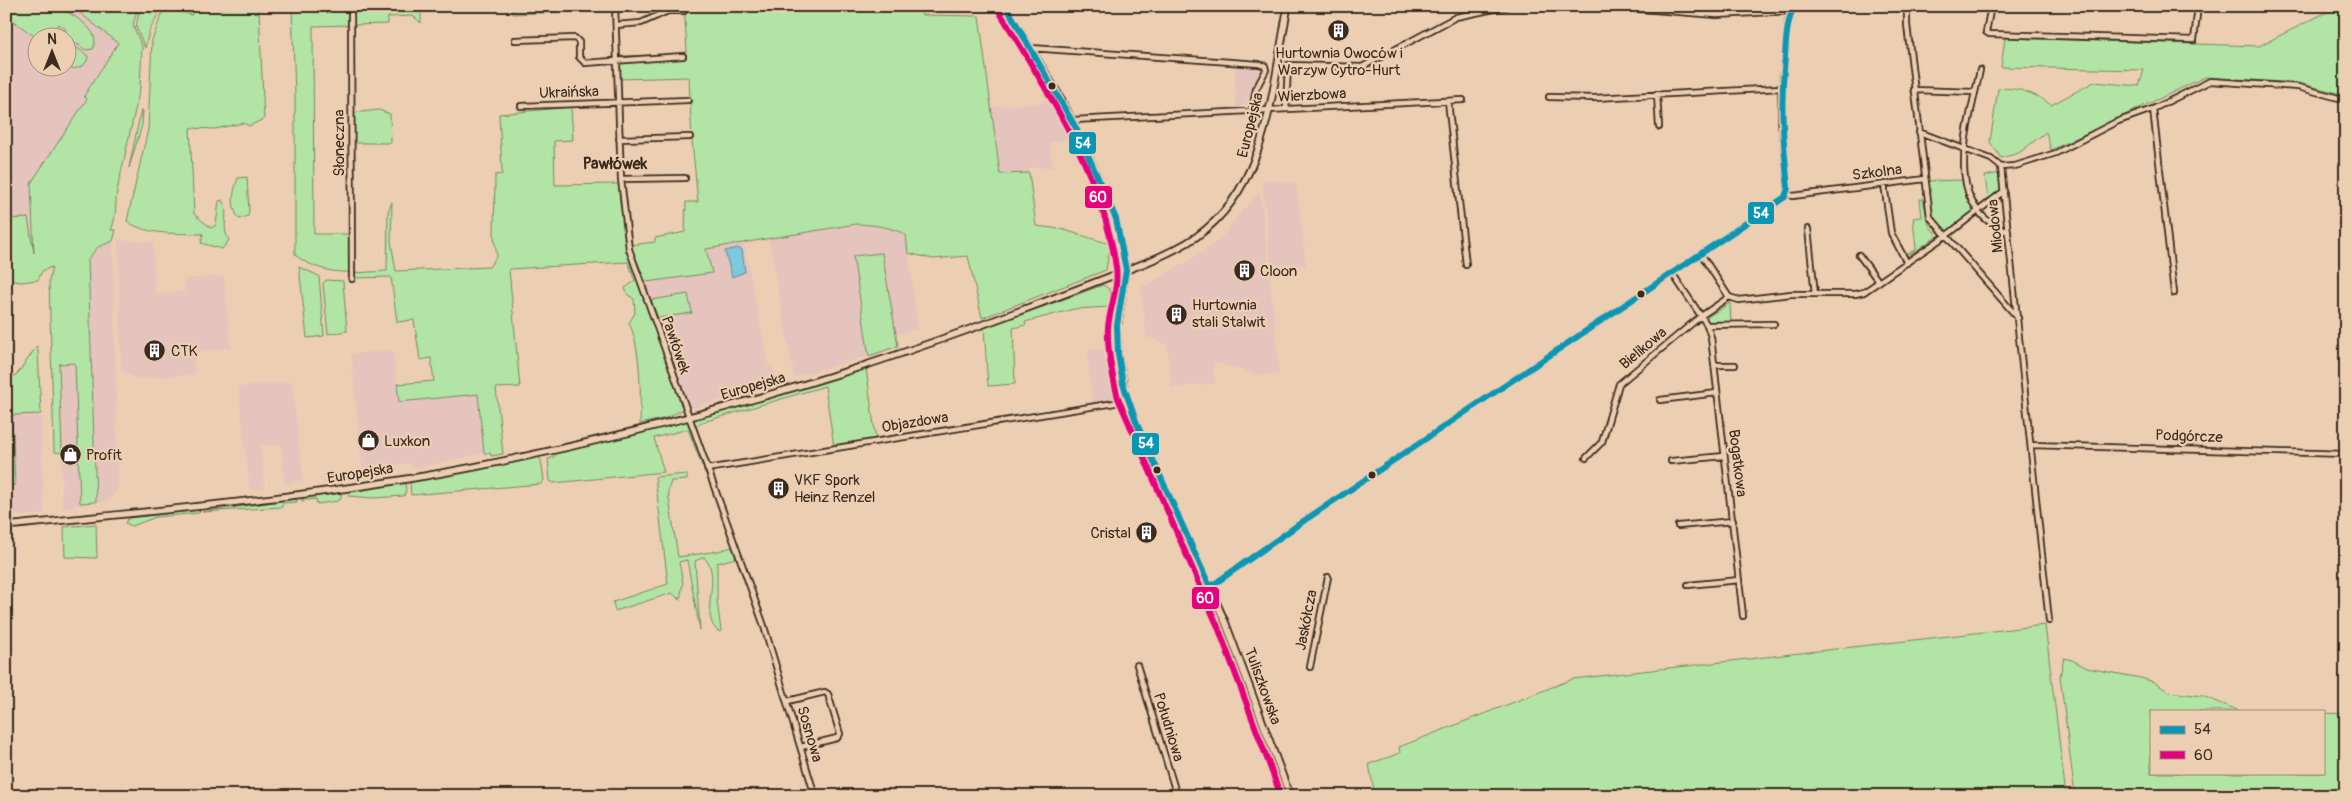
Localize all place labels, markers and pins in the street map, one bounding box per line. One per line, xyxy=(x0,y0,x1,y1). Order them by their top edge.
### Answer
building icon: Hurtownia Owoców i Warzyw Cytro-Hurt xyxy=(1327,18,1351,42)
place label: Hurtownia Owoców i Warzyw Cytro-Hurt xyxy=(1275,44,1403,80)
unlabelled marker xyxy=(1047,81,1057,91)
building icon: Cloon xyxy=(1232,259,1256,283)
place label: Cloon xyxy=(1260,262,1297,281)
unlabelled marker xyxy=(1636,289,1646,299)
place label: Hurtownia stali Stalwit xyxy=(1192,296,1266,332)
building icon: Hurtownia stali Stalwit xyxy=(1164,302,1188,326)
building icon: CTK xyxy=(143,339,167,363)
place label: CTK xyxy=(171,342,198,361)
shop icon: Luxkon xyxy=(356,429,380,453)
place label: Luxkon xyxy=(384,432,430,451)
shop icon: Profit xyxy=(58,443,82,467)
place label: Profit xyxy=(86,446,123,465)
unlabelled marker xyxy=(1152,465,1162,475)
unlabelled marker xyxy=(1367,470,1377,480)
place label: VKF Spork Heinz Renzel xyxy=(794,471,875,507)
building icon: VKF Spork Heinz Renzel xyxy=(766,477,790,501)
building icon: Cristal xyxy=(1135,521,1159,545)
place label: Cristal xyxy=(1090,524,1131,543)

